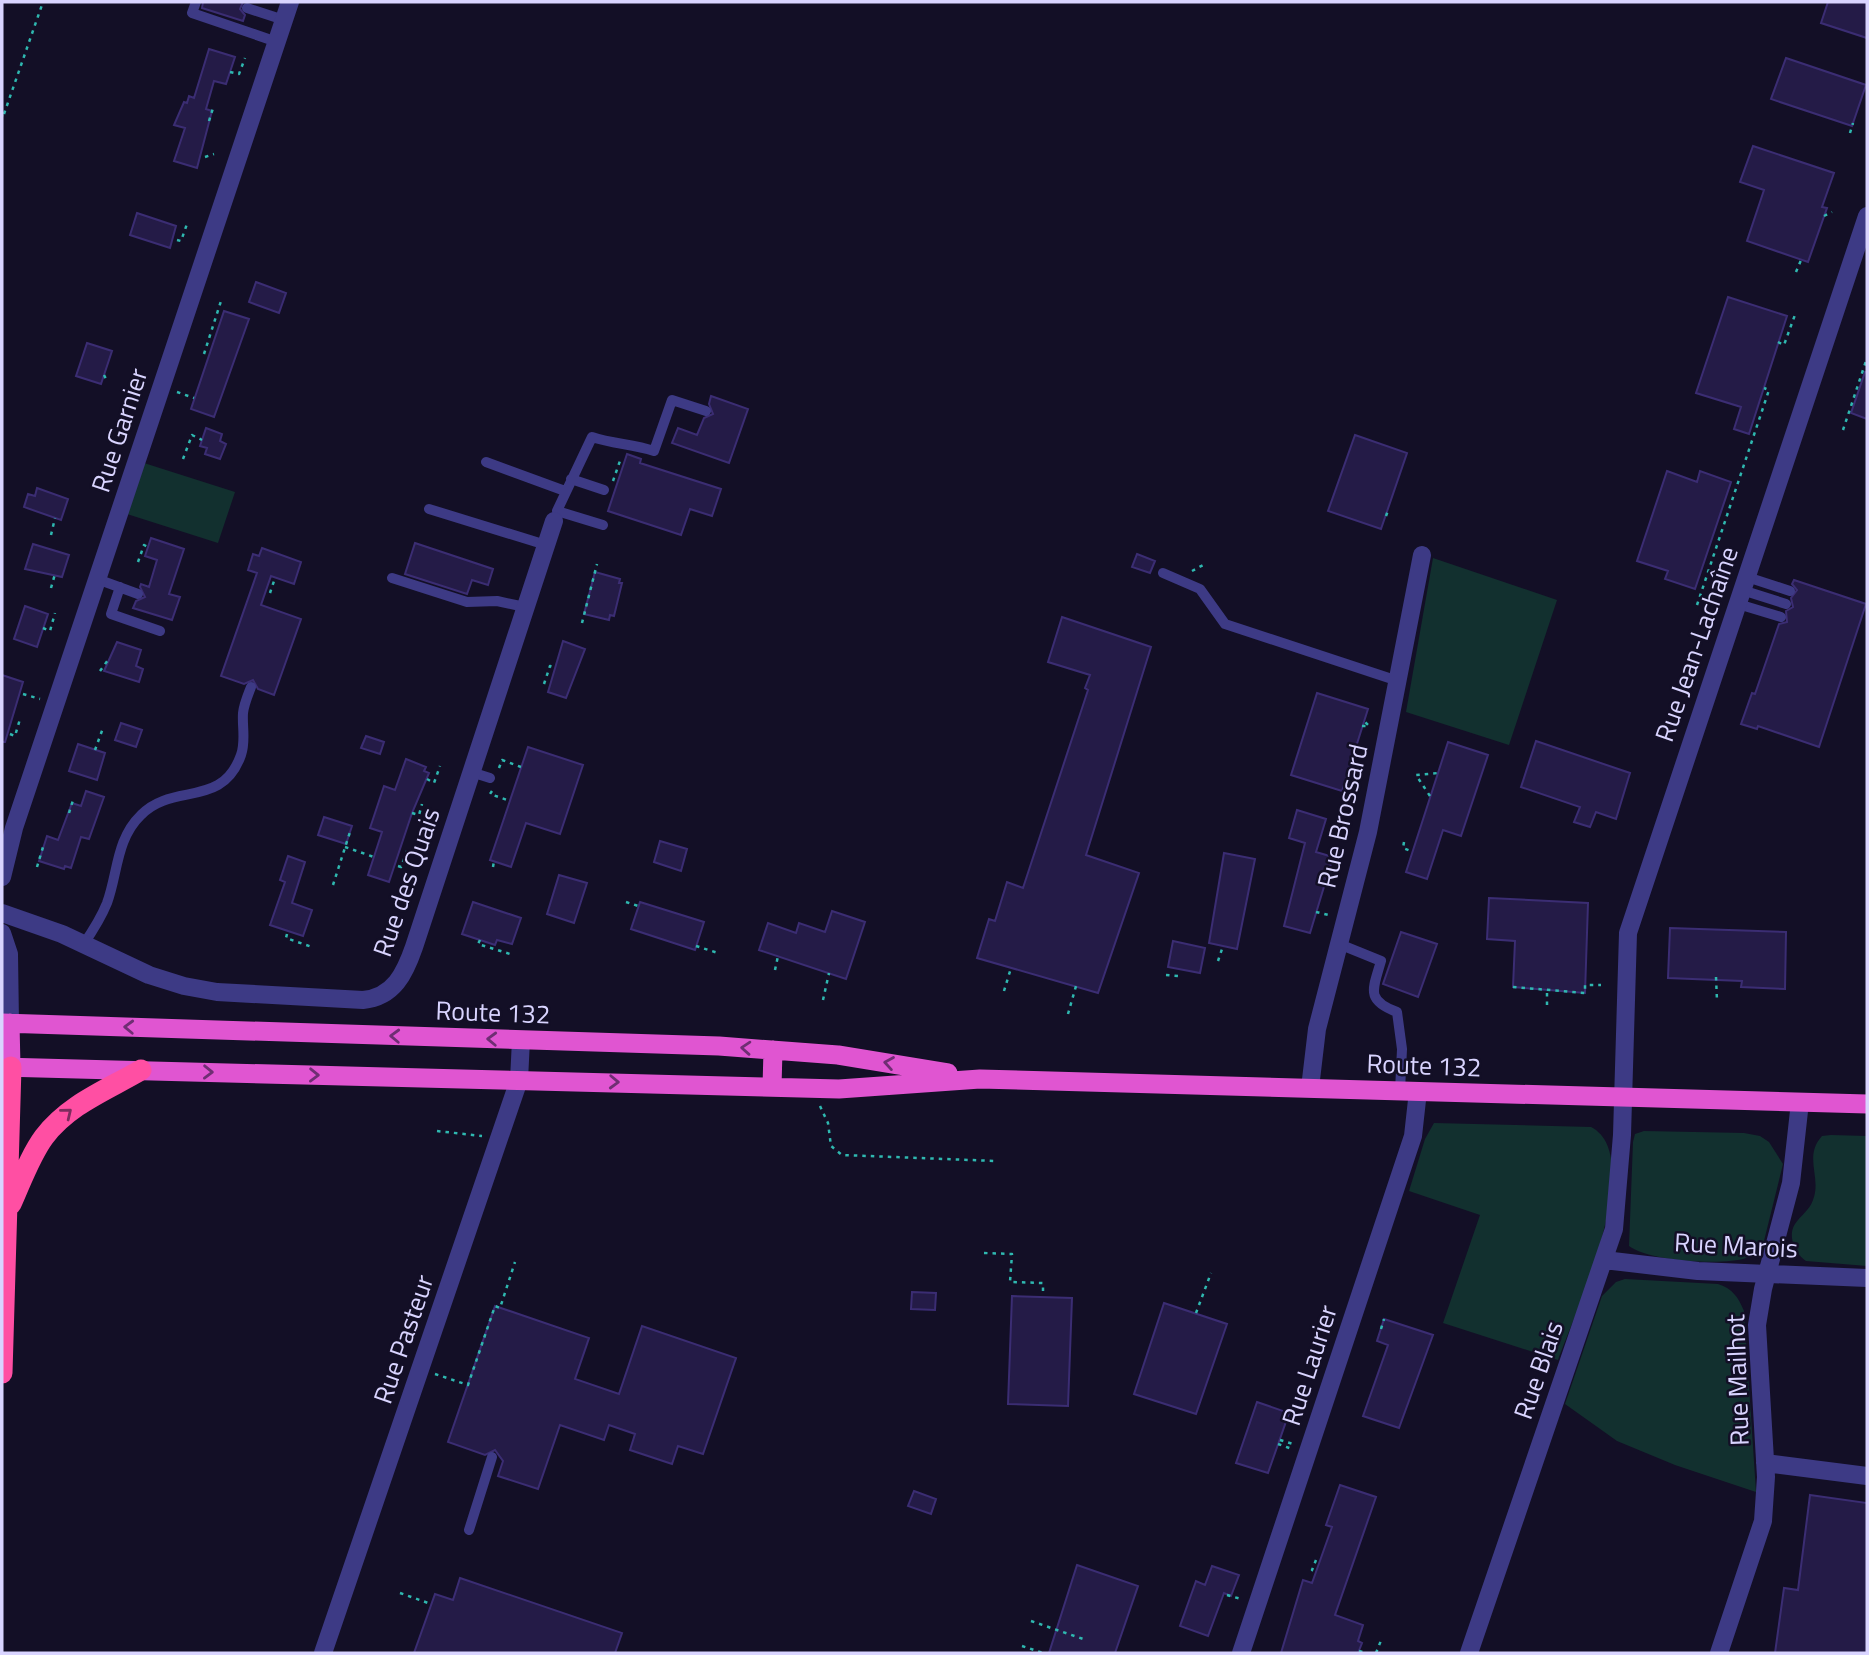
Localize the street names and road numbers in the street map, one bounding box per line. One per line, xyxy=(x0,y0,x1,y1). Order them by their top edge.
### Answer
street label: Rue Garnier xyxy=(81,363,157,497)
street label: Rue Jean-Lachaîne xyxy=(1644,541,1748,747)
street label: Rue Brossard xyxy=(1306,740,1378,892)
street label: Rue des Quais xyxy=(362,802,450,962)
street label: Route 132 xyxy=(435,991,551,1033)
street label: Route 132 xyxy=(1366,1044,1482,1086)
street label: Rue Marois xyxy=(1673,1222,1799,1268)
street label: Rue Pasteur xyxy=(363,1269,443,1409)
street label: Rue Laurier xyxy=(1271,1300,1347,1430)
street label: Rue Mailhot xyxy=(1715,1313,1759,1447)
street label: Rue Blais xyxy=(1503,1316,1573,1424)

